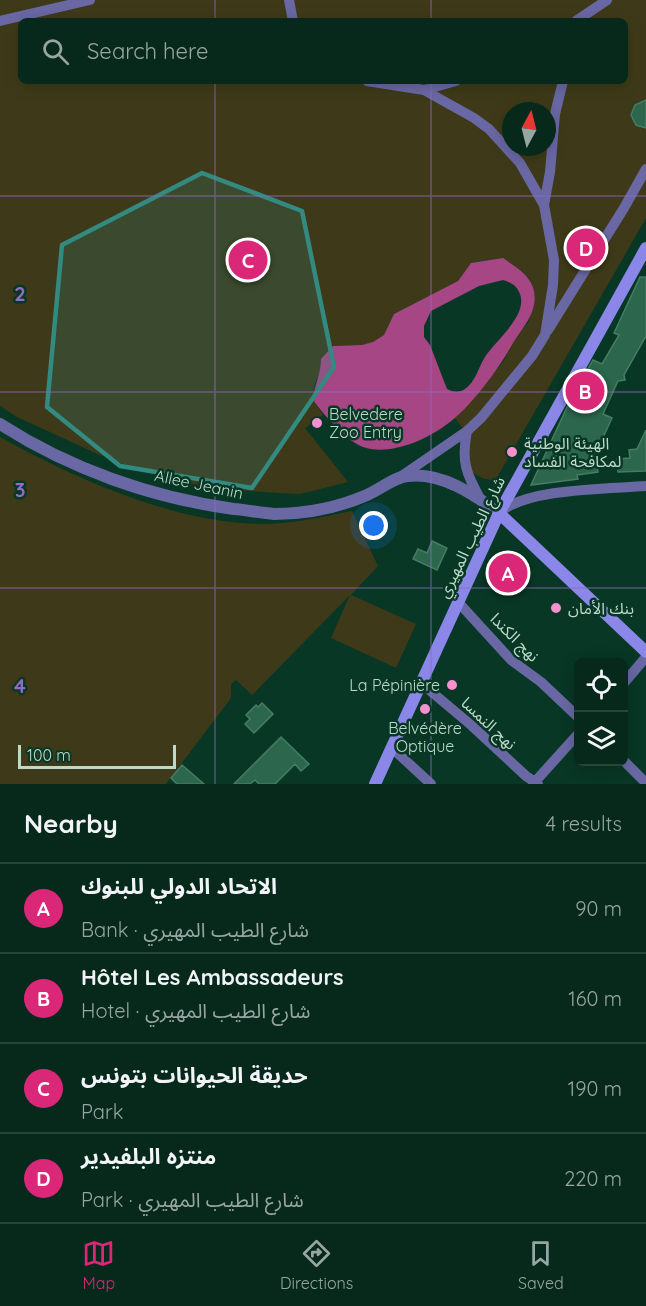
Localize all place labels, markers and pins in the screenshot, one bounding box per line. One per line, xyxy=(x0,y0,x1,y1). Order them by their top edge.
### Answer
pin: D xyxy=(566,226,606,270)
pin: C xyxy=(228,238,268,282)
pin: B xyxy=(566,368,604,414)
place label: Belvedere Zoo Entry xyxy=(329,404,403,442)
marker: Belvedere Zoo Entry xyxy=(310,416,324,430)
place label: الهيئة الوطنية لمكافحة الفساد xyxy=(524,433,621,471)
marker: الهيئة الوطنية لمكافحة الفساد xyxy=(505,445,519,459)
pin: A xyxy=(488,550,528,596)
place label: بنك الأمان xyxy=(568,598,634,618)
marker: بنك الأمان xyxy=(549,601,563,615)
place label: La Pépinière xyxy=(349,675,440,695)
marker: La Pépinière xyxy=(445,678,459,692)
marker: Belvédère Optique xyxy=(418,702,432,716)
place label: Belvédère Optique xyxy=(388,718,462,756)

